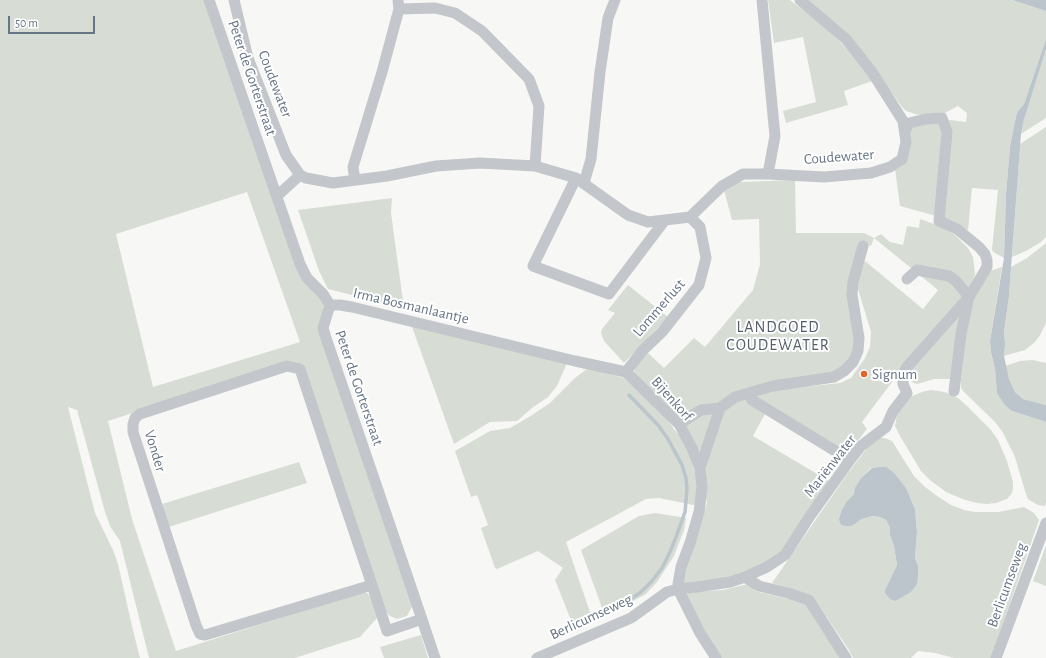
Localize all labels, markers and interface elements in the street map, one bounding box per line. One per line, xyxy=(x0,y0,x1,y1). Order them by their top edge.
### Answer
scale bar xyxy=(10,8,97,34)
text: 50 m xyxy=(15,17,38,29)
street label: Peter de Gorterstraat xyxy=(224,18,280,138)
street label: Coudewater xyxy=(254,48,296,120)
street label: Coudewater xyxy=(803,146,875,168)
street label: Lommerlust xyxy=(629,275,689,341)
street label: Irma Bosmanlaantje xyxy=(351,284,471,328)
district label: LANDGOED COUDEWATER xyxy=(726,317,830,355)
street label: Peter de Gorterstraat xyxy=(331,328,387,448)
place label: Signum xyxy=(872,365,917,383)
marker: Signum xyxy=(859,369,869,379)
street label: Bijenkorf xyxy=(647,373,697,425)
street label: Vonder xyxy=(140,428,170,474)
street label: Mariënwater xyxy=(800,431,860,501)
street label: Berlicumseweg xyxy=(983,540,1031,630)
street label: Berlicumseweg xyxy=(547,590,635,644)

